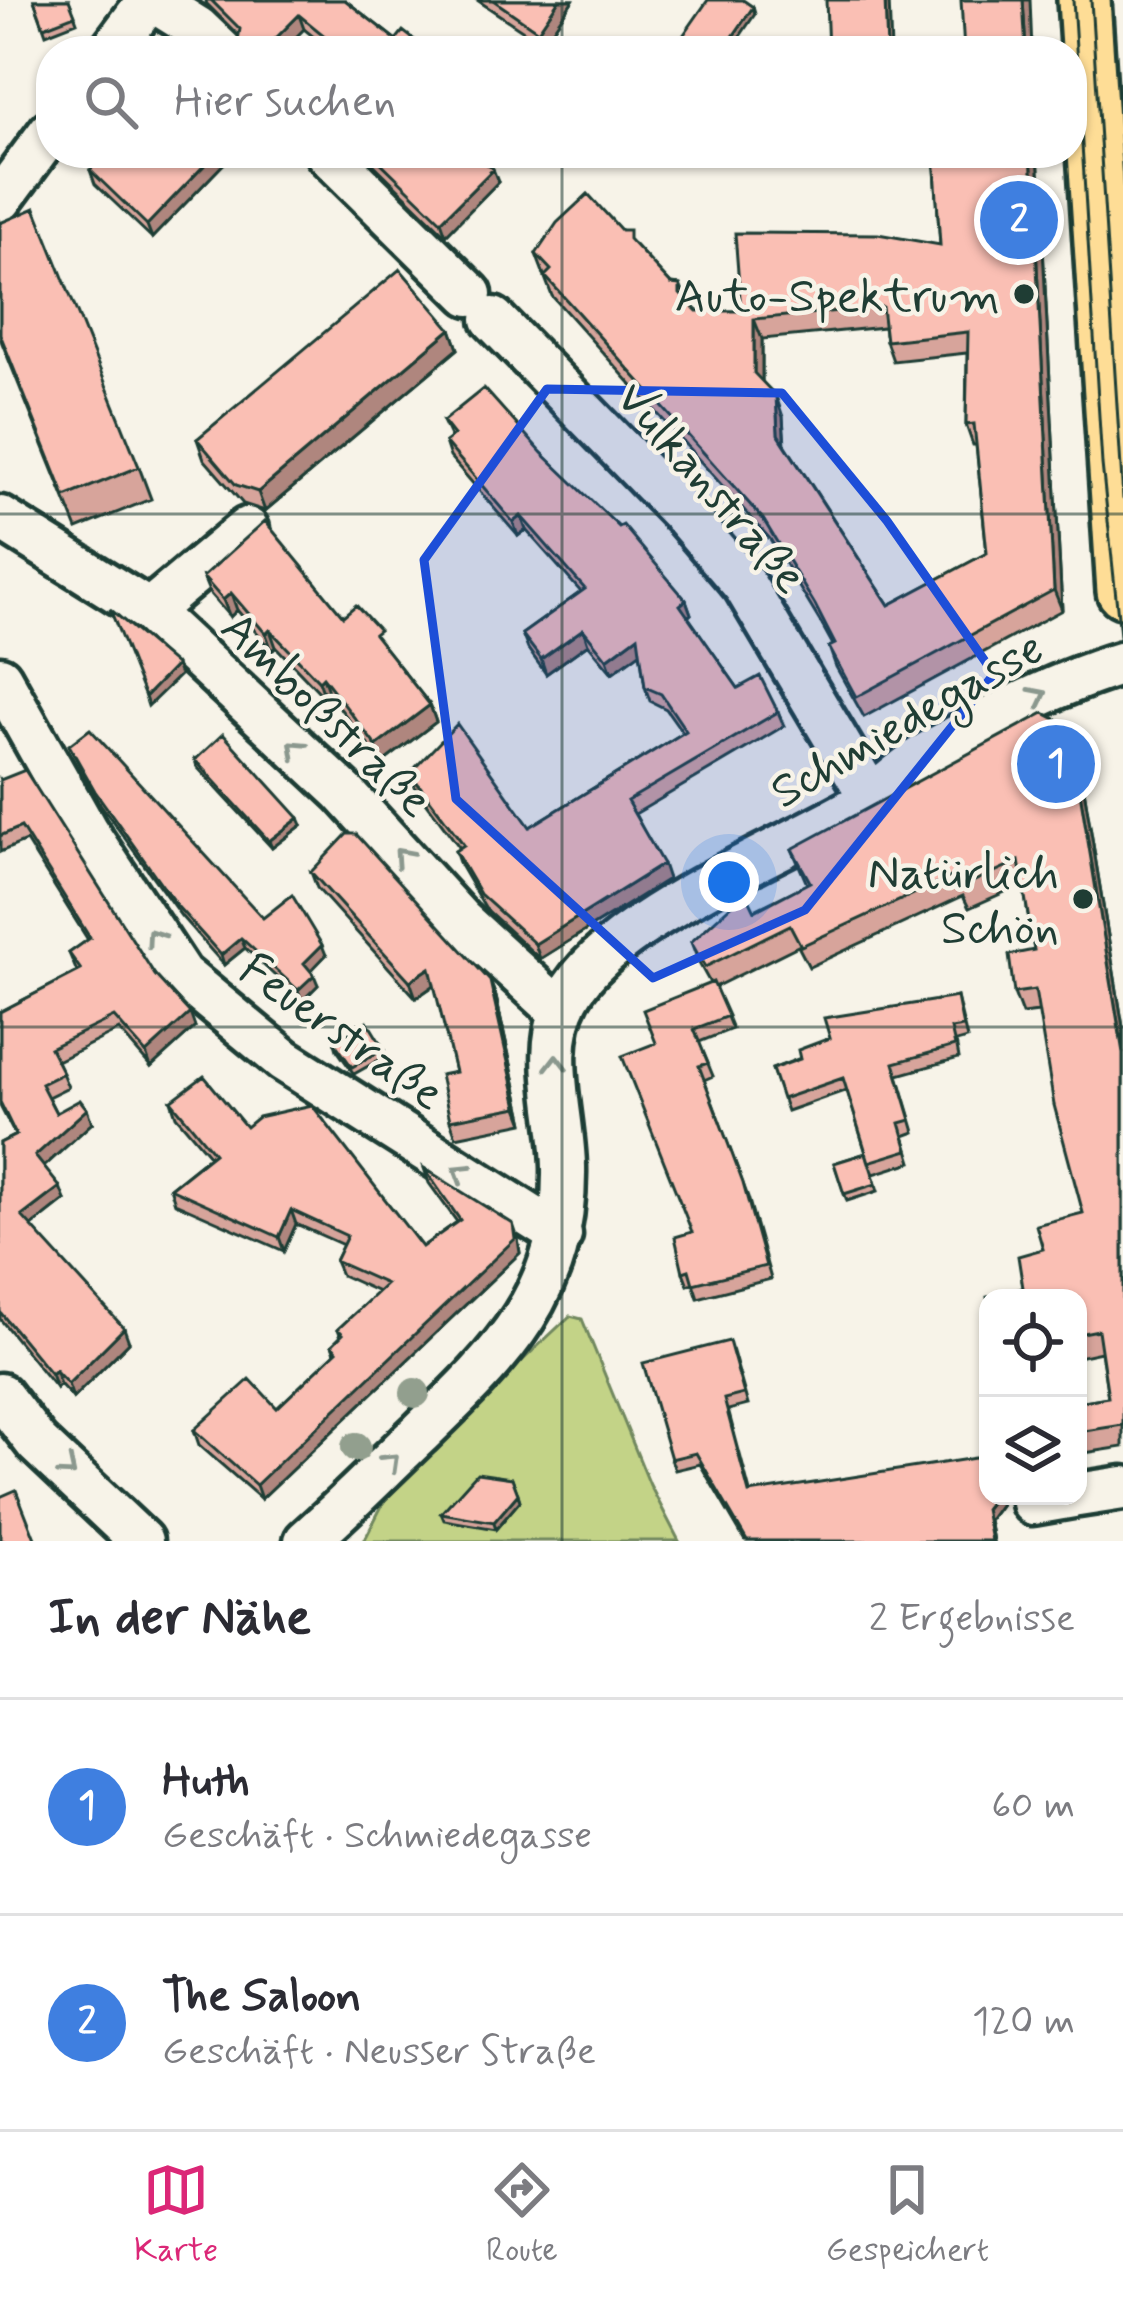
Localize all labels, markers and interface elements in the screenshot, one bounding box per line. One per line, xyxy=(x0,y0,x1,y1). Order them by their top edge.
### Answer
search box xyxy=(36,36,1087,168)
icon: search xyxy=(78,69,144,135)
text: Hier suchen xyxy=(174,73,396,132)
pin: 2 xyxy=(980,175,1058,265)
place label: Auto-Spektrum xyxy=(675,266,1000,329)
marker: Auto-Spektrum xyxy=(1011,281,1037,307)
street label: Vulkanstraße xyxy=(601,369,820,608)
street label: Amboßstraße xyxy=(206,598,445,833)
street label: Schmiedegasse xyxy=(760,617,1057,827)
one-way arrow xyxy=(1027,686,1048,710)
pin: 1 xyxy=(1017,719,1095,809)
one-way arrow xyxy=(289,741,310,763)
place label: Natürlich Schön xyxy=(868,843,1059,961)
one-way arrow xyxy=(395,849,416,870)
your location xyxy=(699,852,759,912)
marker: Natürlich Schön xyxy=(1070,886,1096,912)
one-way arrow xyxy=(146,928,168,950)
street label: Feuerstraße xyxy=(226,939,456,1126)
one-way arrow xyxy=(543,1053,569,1071)
one-way arrow xyxy=(452,1164,474,1186)
map controls xyxy=(979,1289,1087,1505)
button: locate xyxy=(979,1289,1087,1397)
button: layers xyxy=(979,1397,1087,1505)
one-way arrow xyxy=(377,1453,399,1475)
one-way arrow xyxy=(54,1455,76,1477)
text: In der Nähe xyxy=(48,1586,311,1652)
text: 2 Ergebnisse xyxy=(869,1594,1075,1645)
text: Huth xyxy=(162,1752,250,1811)
text: 1 xyxy=(78,1781,96,1832)
text: 60 m xyxy=(991,1781,1075,1832)
text: Geschäft · Schmiedegasse xyxy=(162,1811,592,1862)
text: The Saloon xyxy=(162,1968,361,2027)
text: 2 xyxy=(77,1997,97,2048)
text: 120 m xyxy=(972,1997,1075,2048)
text: Geschäft · Neusser Straße xyxy=(162,2027,596,2078)
tab: Karte xyxy=(134,2157,218,2273)
tab: Route xyxy=(486,2157,558,2273)
tab: Gespeichert xyxy=(826,2157,989,2273)

